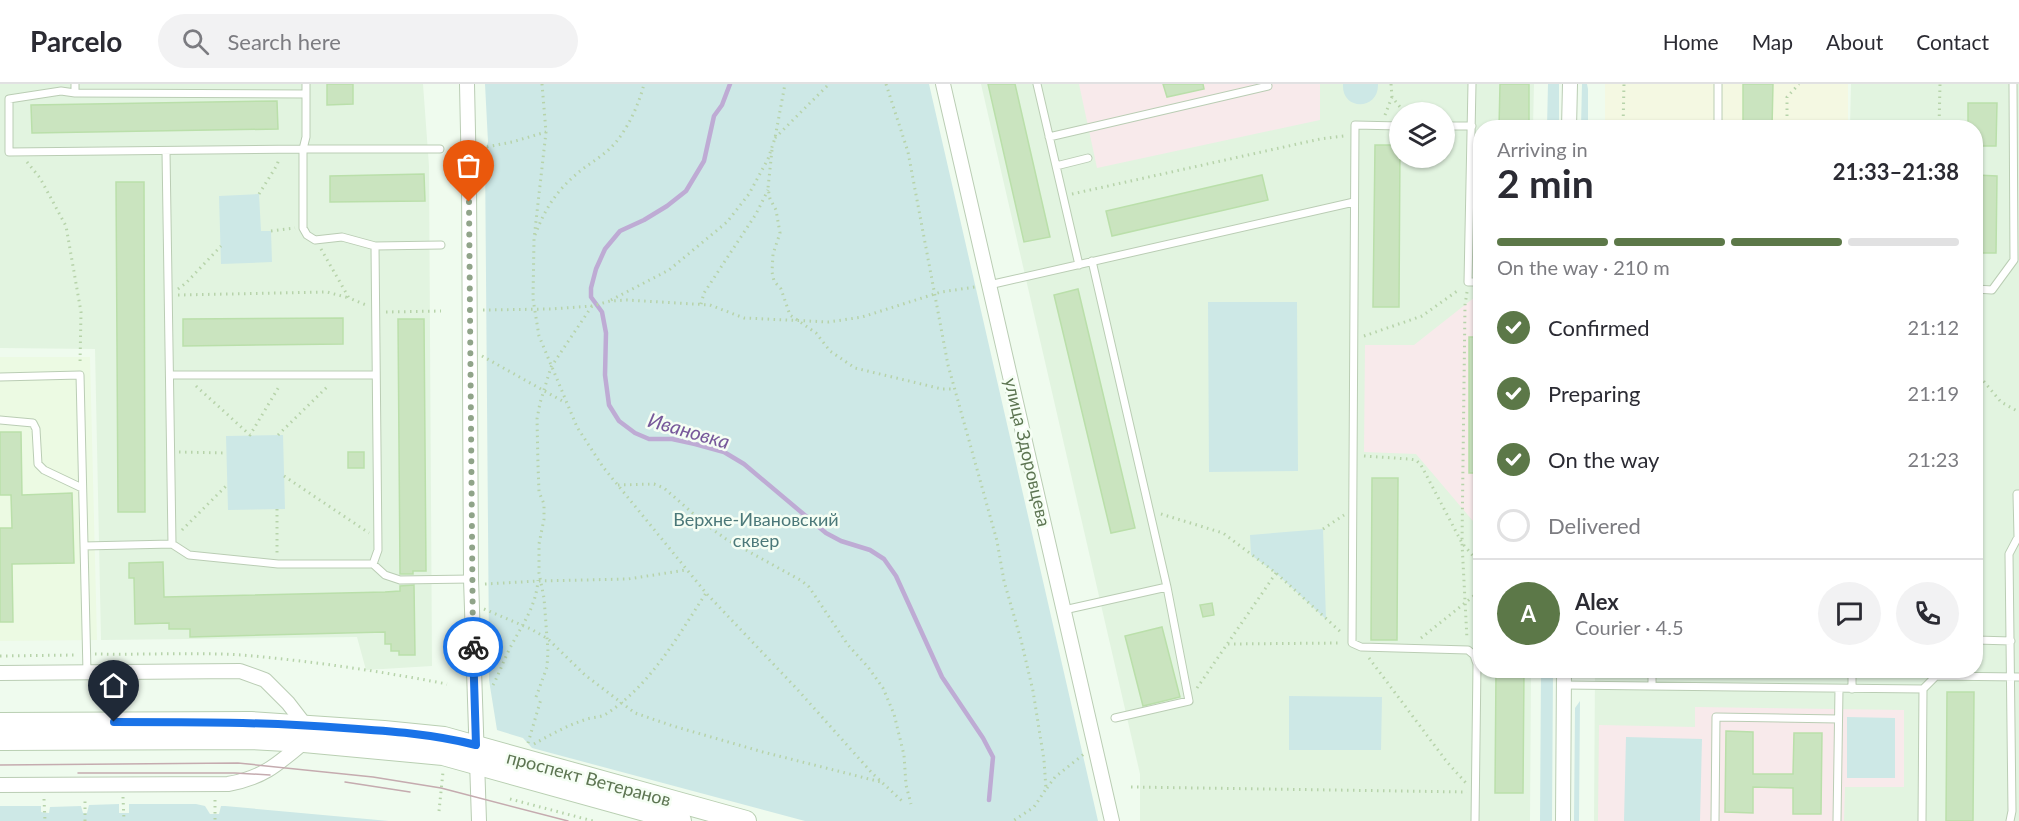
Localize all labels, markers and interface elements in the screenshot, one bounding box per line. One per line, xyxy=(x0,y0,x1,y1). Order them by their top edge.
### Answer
search box xyxy=(158,14,578,68)
text: Parcelo xyxy=(30,24,122,58)
icon: search xyxy=(179,25,212,58)
text: Search here xyxy=(227,28,341,55)
text: Home xyxy=(1663,29,1719,54)
text: Map xyxy=(1752,29,1793,54)
text: About xyxy=(1826,29,1883,54)
text: Contact xyxy=(1916,29,1989,54)
map controls xyxy=(1389,102,1455,168)
button: layers xyxy=(1389,102,1455,168)
text: Arriving in xyxy=(1497,137,1588,161)
pin xyxy=(443,140,494,202)
icon: bag xyxy=(452,149,485,182)
text: 21:33–21:38 xyxy=(1833,158,1959,185)
text: 2 min xyxy=(1497,160,1594,206)
text: On the way · 210 m xyxy=(1497,255,1670,279)
icon: check xyxy=(1497,311,1530,344)
text: Confirmed xyxy=(1548,314,1650,341)
text: 21:12 xyxy=(1908,315,1959,339)
street label: улица Здоровцева xyxy=(1000,375,1056,529)
icon: check xyxy=(1497,377,1530,410)
text: Preparing xyxy=(1548,380,1640,407)
text: 21:19 xyxy=(1908,381,1959,405)
water label: Ивановка xyxy=(646,407,732,453)
icon: check xyxy=(1497,443,1530,476)
text: On the way xyxy=(1548,446,1659,473)
text: 21:23 xyxy=(1908,447,1959,471)
park label: Верхне-Ивановский сквер xyxy=(673,508,839,551)
text: Delivered xyxy=(1548,512,1641,539)
button: chat xyxy=(1818,582,1881,645)
button: phone xyxy=(1896,582,1959,645)
text: Alex xyxy=(1575,588,1619,615)
text: A xyxy=(1521,600,1536,627)
text: Courier · 4.5 xyxy=(1575,615,1684,639)
courier xyxy=(443,617,503,677)
icon: bike xyxy=(457,631,490,664)
pin xyxy=(88,660,139,722)
icon: home xyxy=(97,669,130,702)
street label: проспект Ветеранов xyxy=(504,745,674,811)

